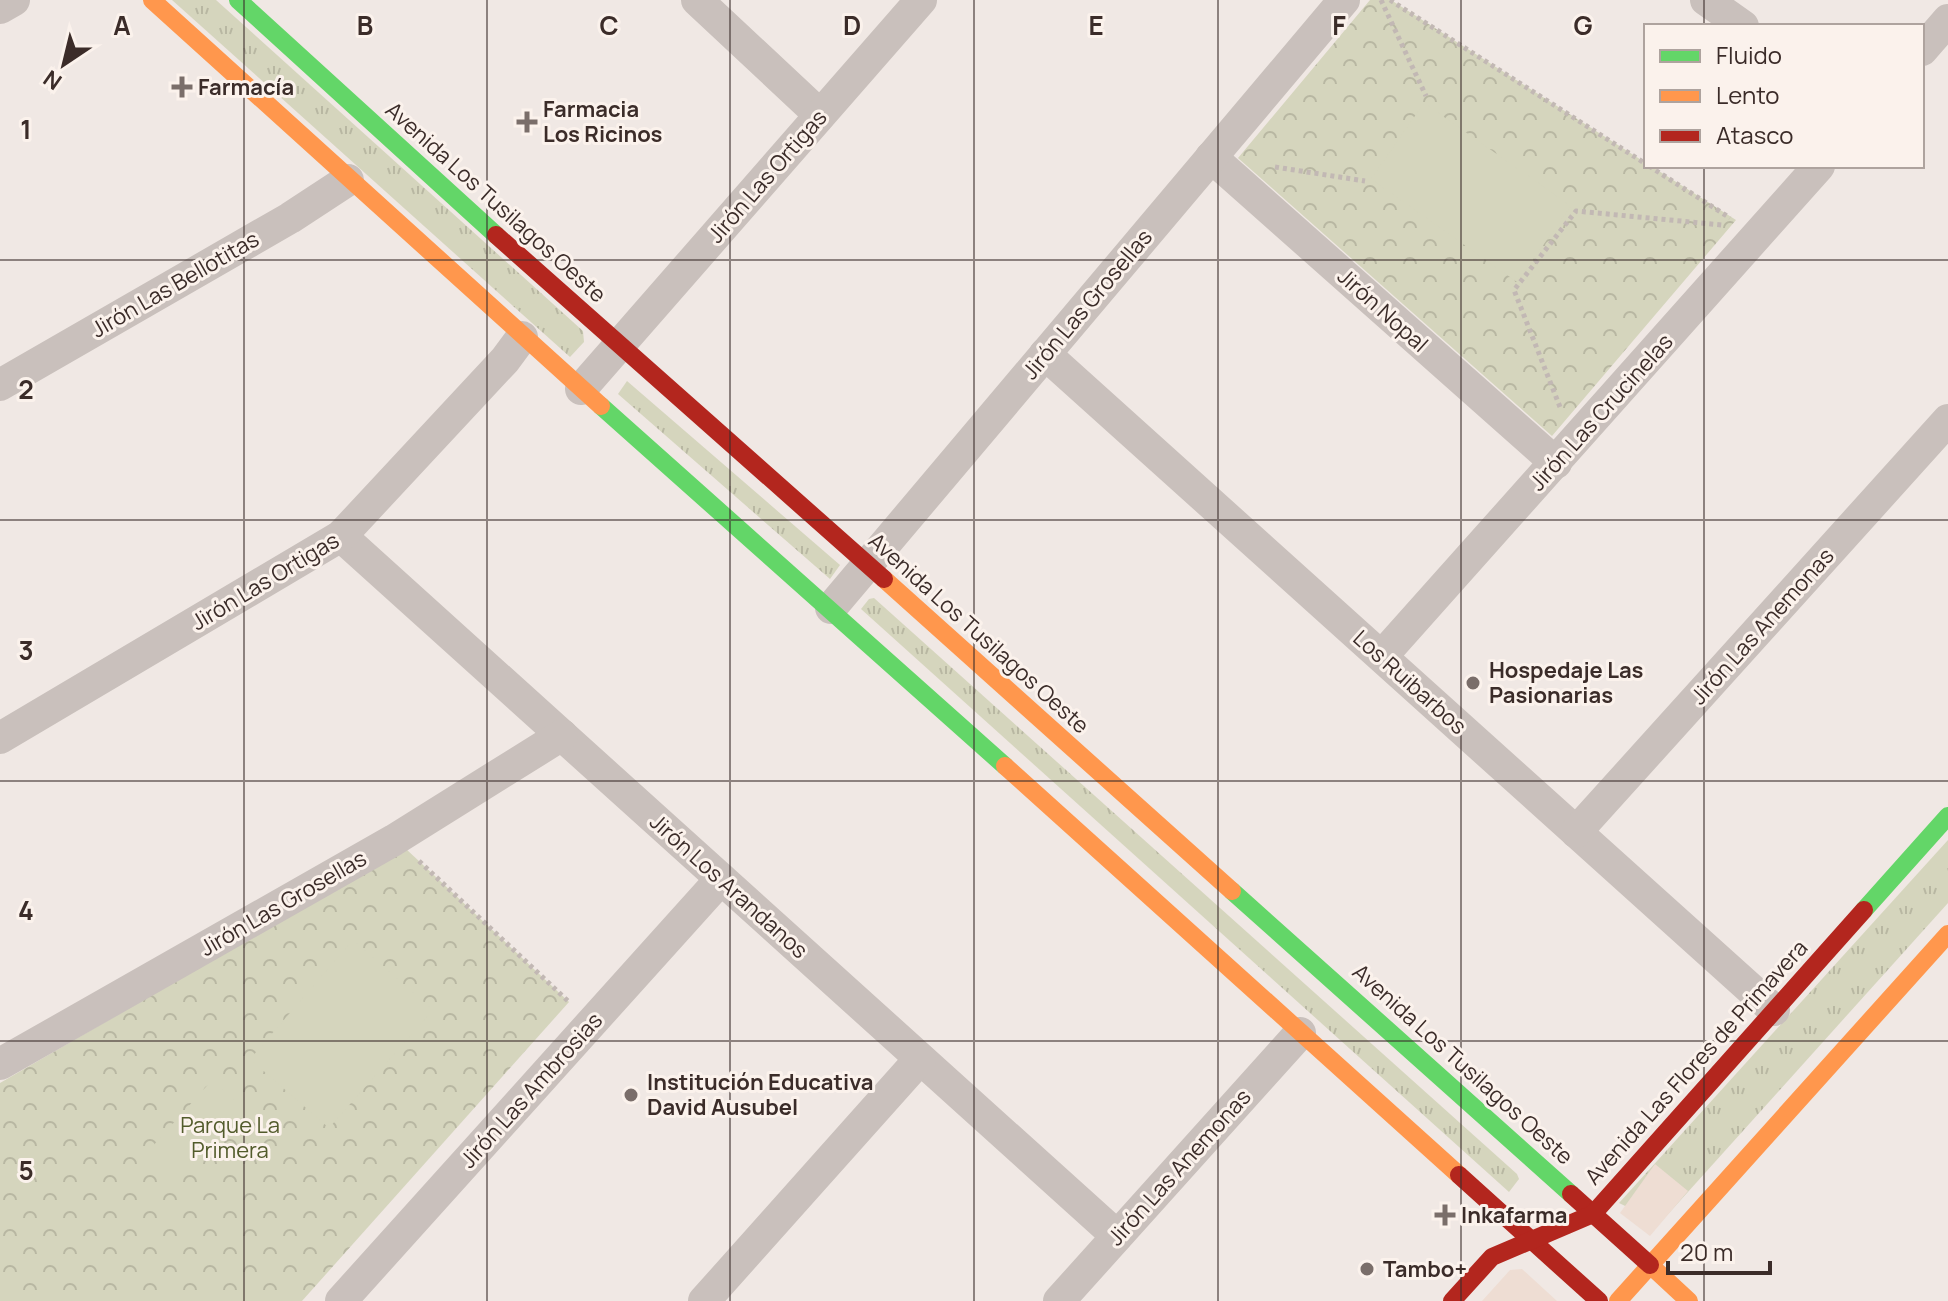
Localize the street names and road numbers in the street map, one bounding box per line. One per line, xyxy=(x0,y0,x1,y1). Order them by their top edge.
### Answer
street label: Avenida Los Tusilagos Oeste xyxy=(379,95,613,309)
street label: Jirón Las Ortigas xyxy=(701,103,833,249)
street label: Jirón Las Grosellas xyxy=(1015,223,1159,385)
street label: Jirón Las Bellotitas xyxy=(86,224,264,344)
street label: Jirón Nopal xyxy=(1331,261,1435,359)
street label: Jirón Las Crucinelas xyxy=(1522,327,1680,497)
street label: Jirón Las Ortigas xyxy=(185,525,345,637)
street label: Avenida Los Tusilagos Oeste xyxy=(862,526,1096,740)
street label: Jirón Las Anemonas xyxy=(1684,541,1840,711)
street label: Los Ruibarbos xyxy=(1347,623,1473,741)
street label: Jirón Los Arandanos xyxy=(644,807,814,965)
street label: Jirón Las Grosellas xyxy=(194,843,372,963)
street label: Avenida Las Flores de Primavera xyxy=(1578,933,1814,1191)
street label: Avenida Los Tusilagos Oeste xyxy=(1346,957,1580,1171)
street label: Jirón Las Ambrosias xyxy=(453,1006,609,1174)
street label: Jirón Las Anemonas xyxy=(1101,1082,1257,1252)

